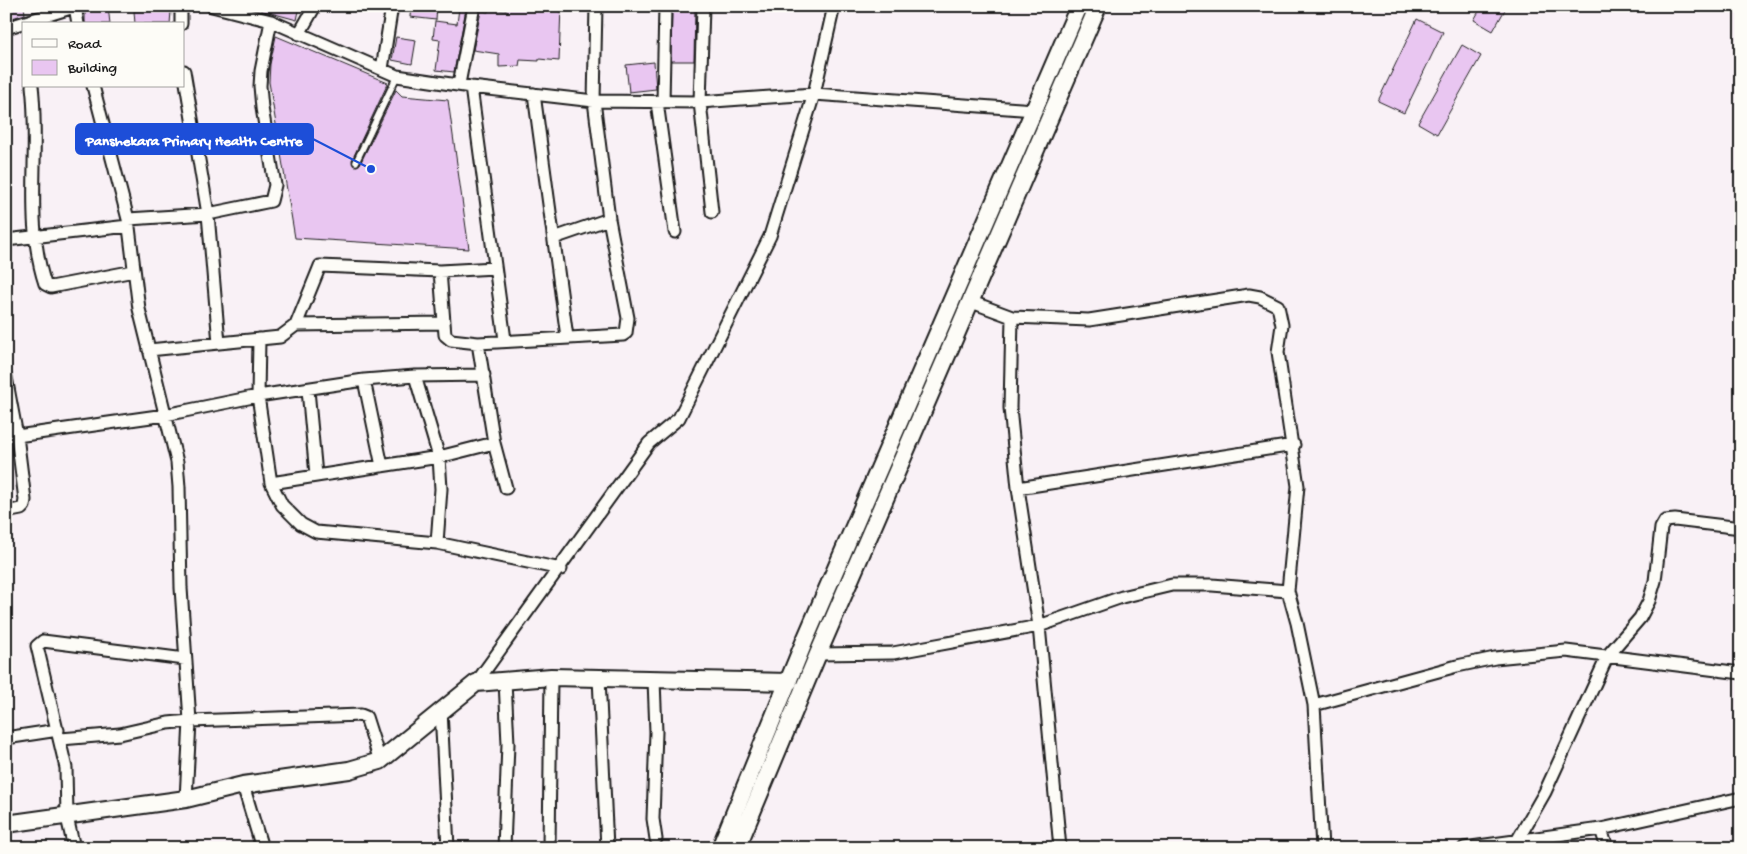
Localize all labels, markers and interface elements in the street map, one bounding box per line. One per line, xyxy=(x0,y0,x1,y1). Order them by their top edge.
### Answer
legend xyxy=(22,22,185,88)
text: Road xyxy=(68,36,102,54)
text: Building xyxy=(67,60,117,78)
callout: Panshekara Primary Health Centre xyxy=(76,124,313,154)
text: Panshekara Primary Health Centre xyxy=(84,133,304,151)

